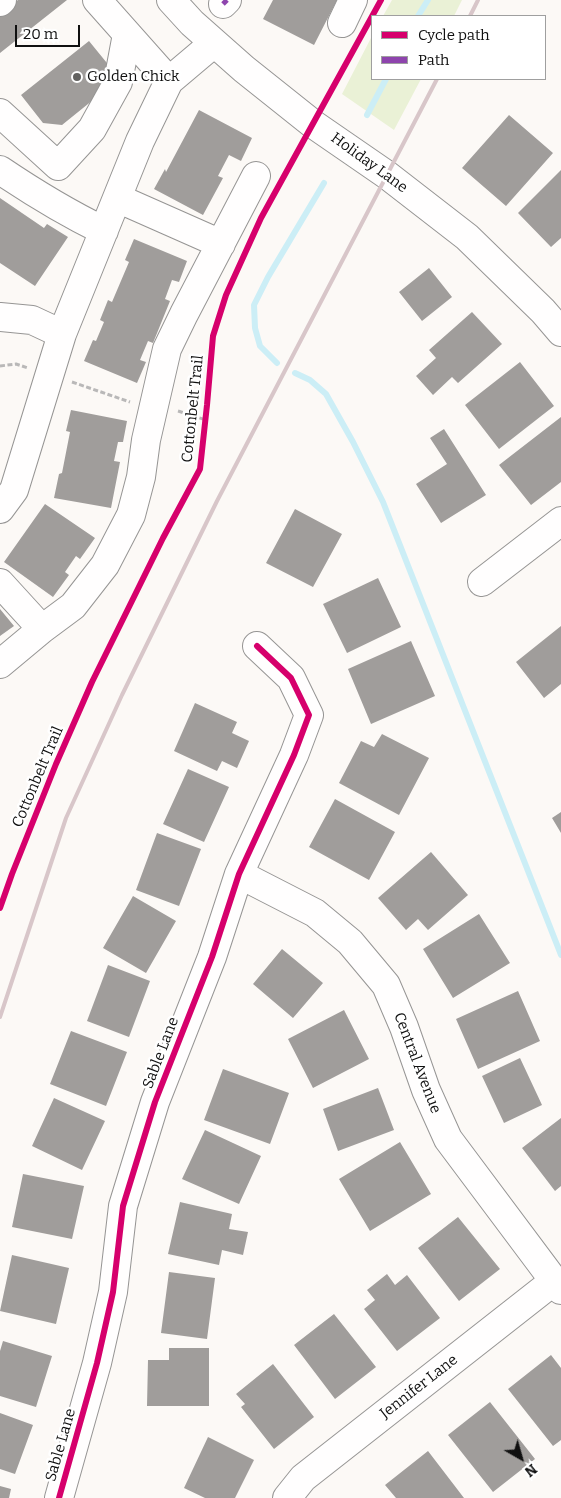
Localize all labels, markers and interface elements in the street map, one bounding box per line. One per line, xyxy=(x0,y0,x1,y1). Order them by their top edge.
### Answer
scale bar xyxy=(18,15,82,47)
legend xyxy=(371,15,546,80)
text: 20 m xyxy=(23,25,58,43)
text: Cycle path xyxy=(418,26,490,44)
text: Path xyxy=(418,51,449,69)
place label: Golden Chick xyxy=(87,68,180,86)
marker: Golden Chick xyxy=(71,71,83,83)
street label: Holiday Lane xyxy=(327,129,411,197)
street label: Cottonbelt Trail xyxy=(178,354,208,464)
street label: Cottonbelt Trail xyxy=(9,724,67,830)
street label: Central Avenue xyxy=(389,1010,445,1116)
street label: Sable Lane xyxy=(139,1015,183,1091)
street label: Jennifer Lane xyxy=(377,1351,461,1423)
street label: Sable Lane xyxy=(42,1406,80,1484)
north arrow xyxy=(496,1433,546,1483)
text: N xyxy=(521,1460,540,1480)

